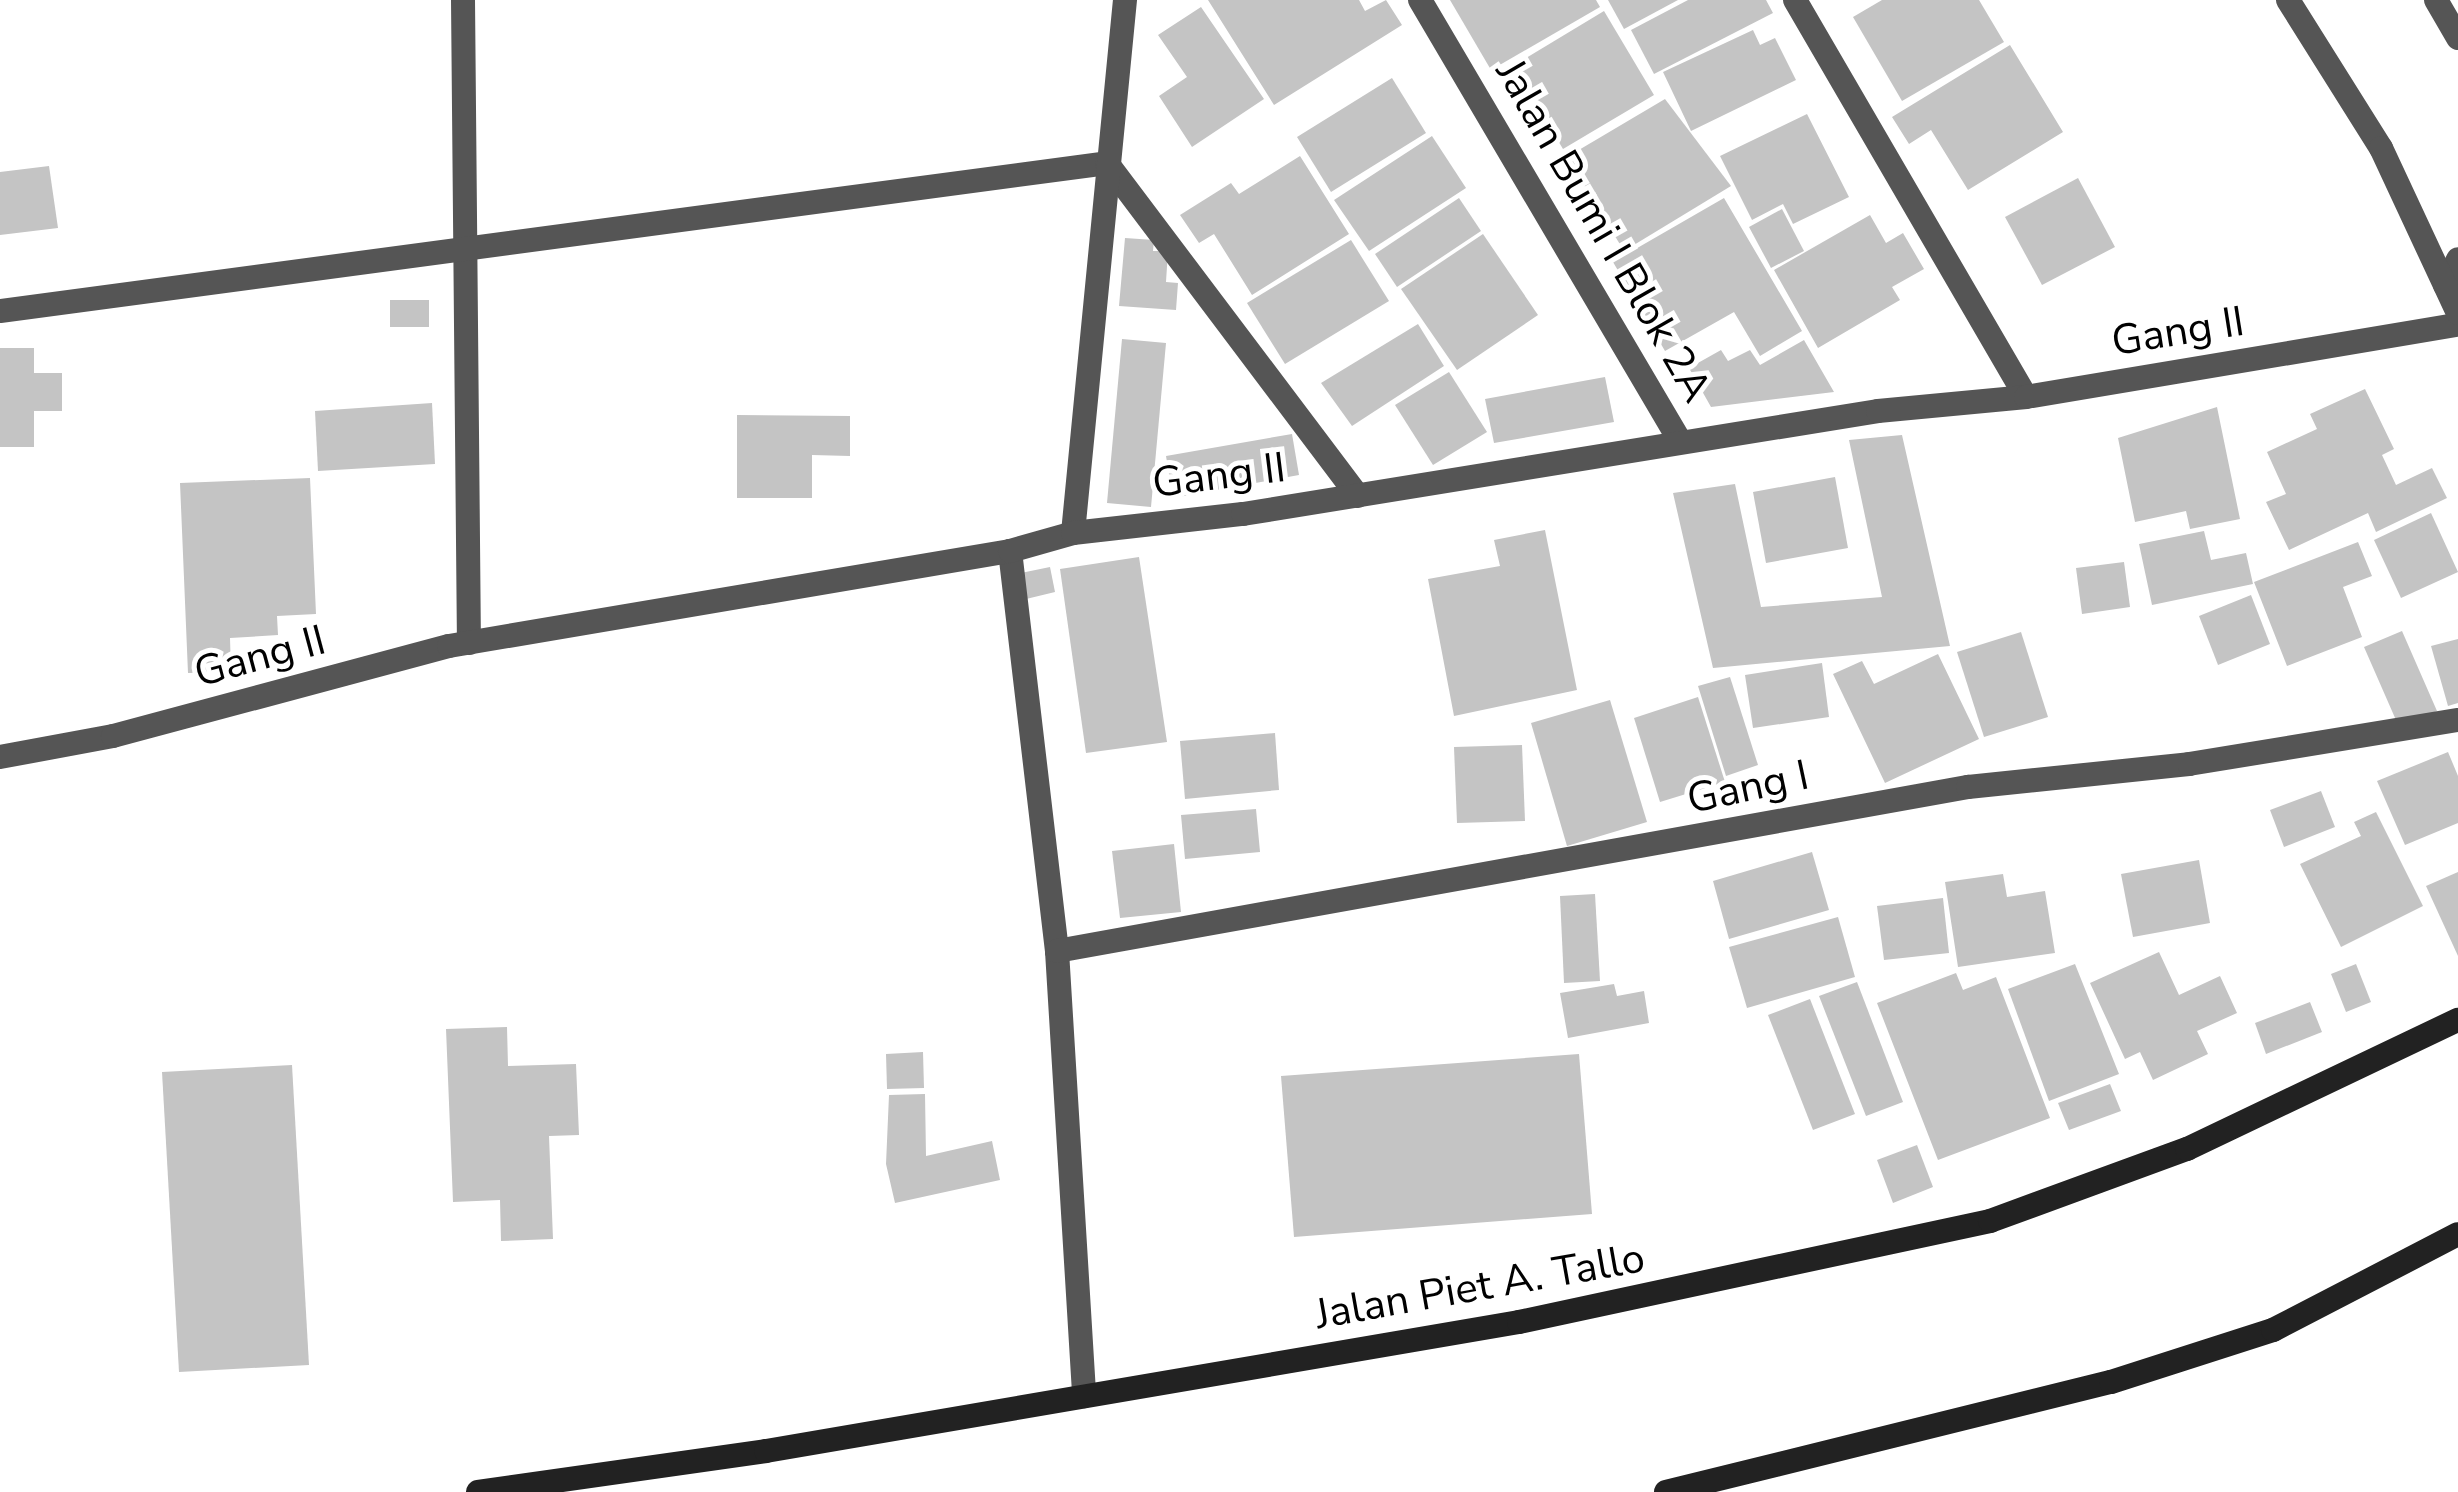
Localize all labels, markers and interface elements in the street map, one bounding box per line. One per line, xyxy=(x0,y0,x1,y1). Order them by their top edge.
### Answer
street label: Jalan Bumi I Blok 2A xyxy=(1484,51,1722,411)
street label: Gang II xyxy=(2108,297,2248,367)
street label: Gang II xyxy=(1150,443,1288,509)
street label: Gang II xyxy=(189,615,331,699)
street label: Gang I xyxy=(1683,751,1813,825)
street label: Jalan Piet A. Tallo xyxy=(1311,1233,1649,1341)

